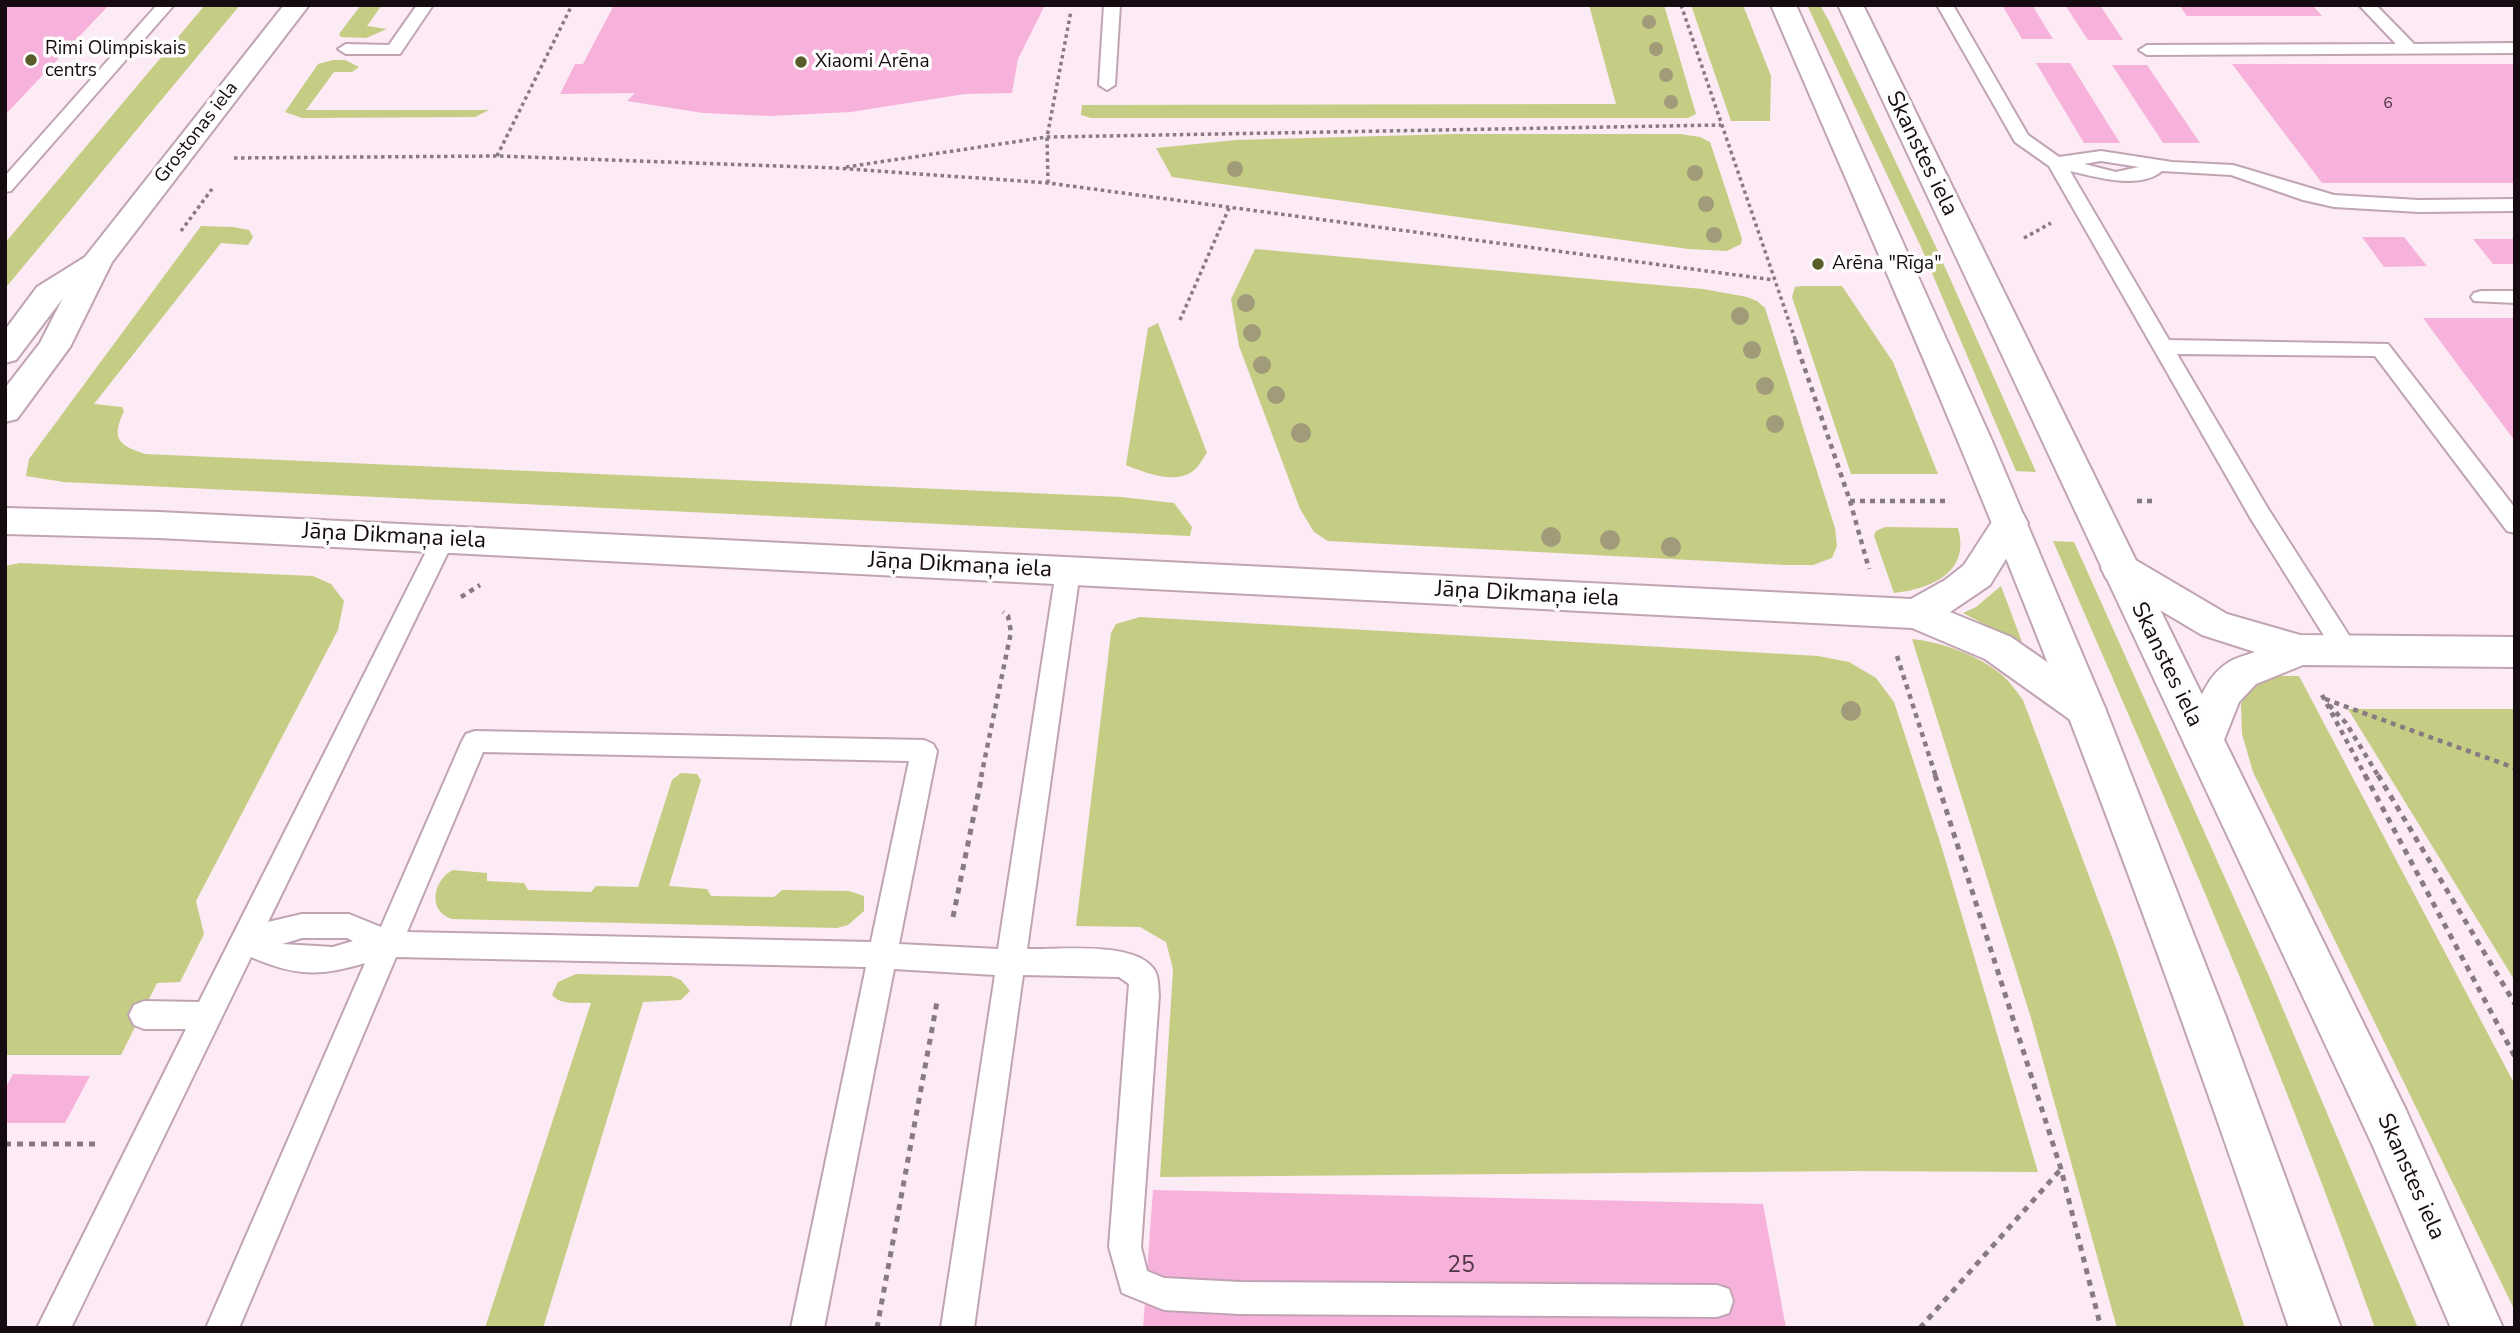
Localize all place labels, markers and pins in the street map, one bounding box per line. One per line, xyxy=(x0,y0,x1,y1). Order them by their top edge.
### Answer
place label: Rimi Olimpiskais centrs xyxy=(45,38,186,82)
place label: Xiaomi Arēna xyxy=(815,51,929,73)
marker: Rimi Olimpiskais centrs xyxy=(23,52,39,68)
marker: Xiaomi Arēna xyxy=(793,54,809,70)
place label: Arēna "Rīga" xyxy=(1832,253,1942,275)
marker: Arēna "Rīga" xyxy=(1810,256,1826,272)

